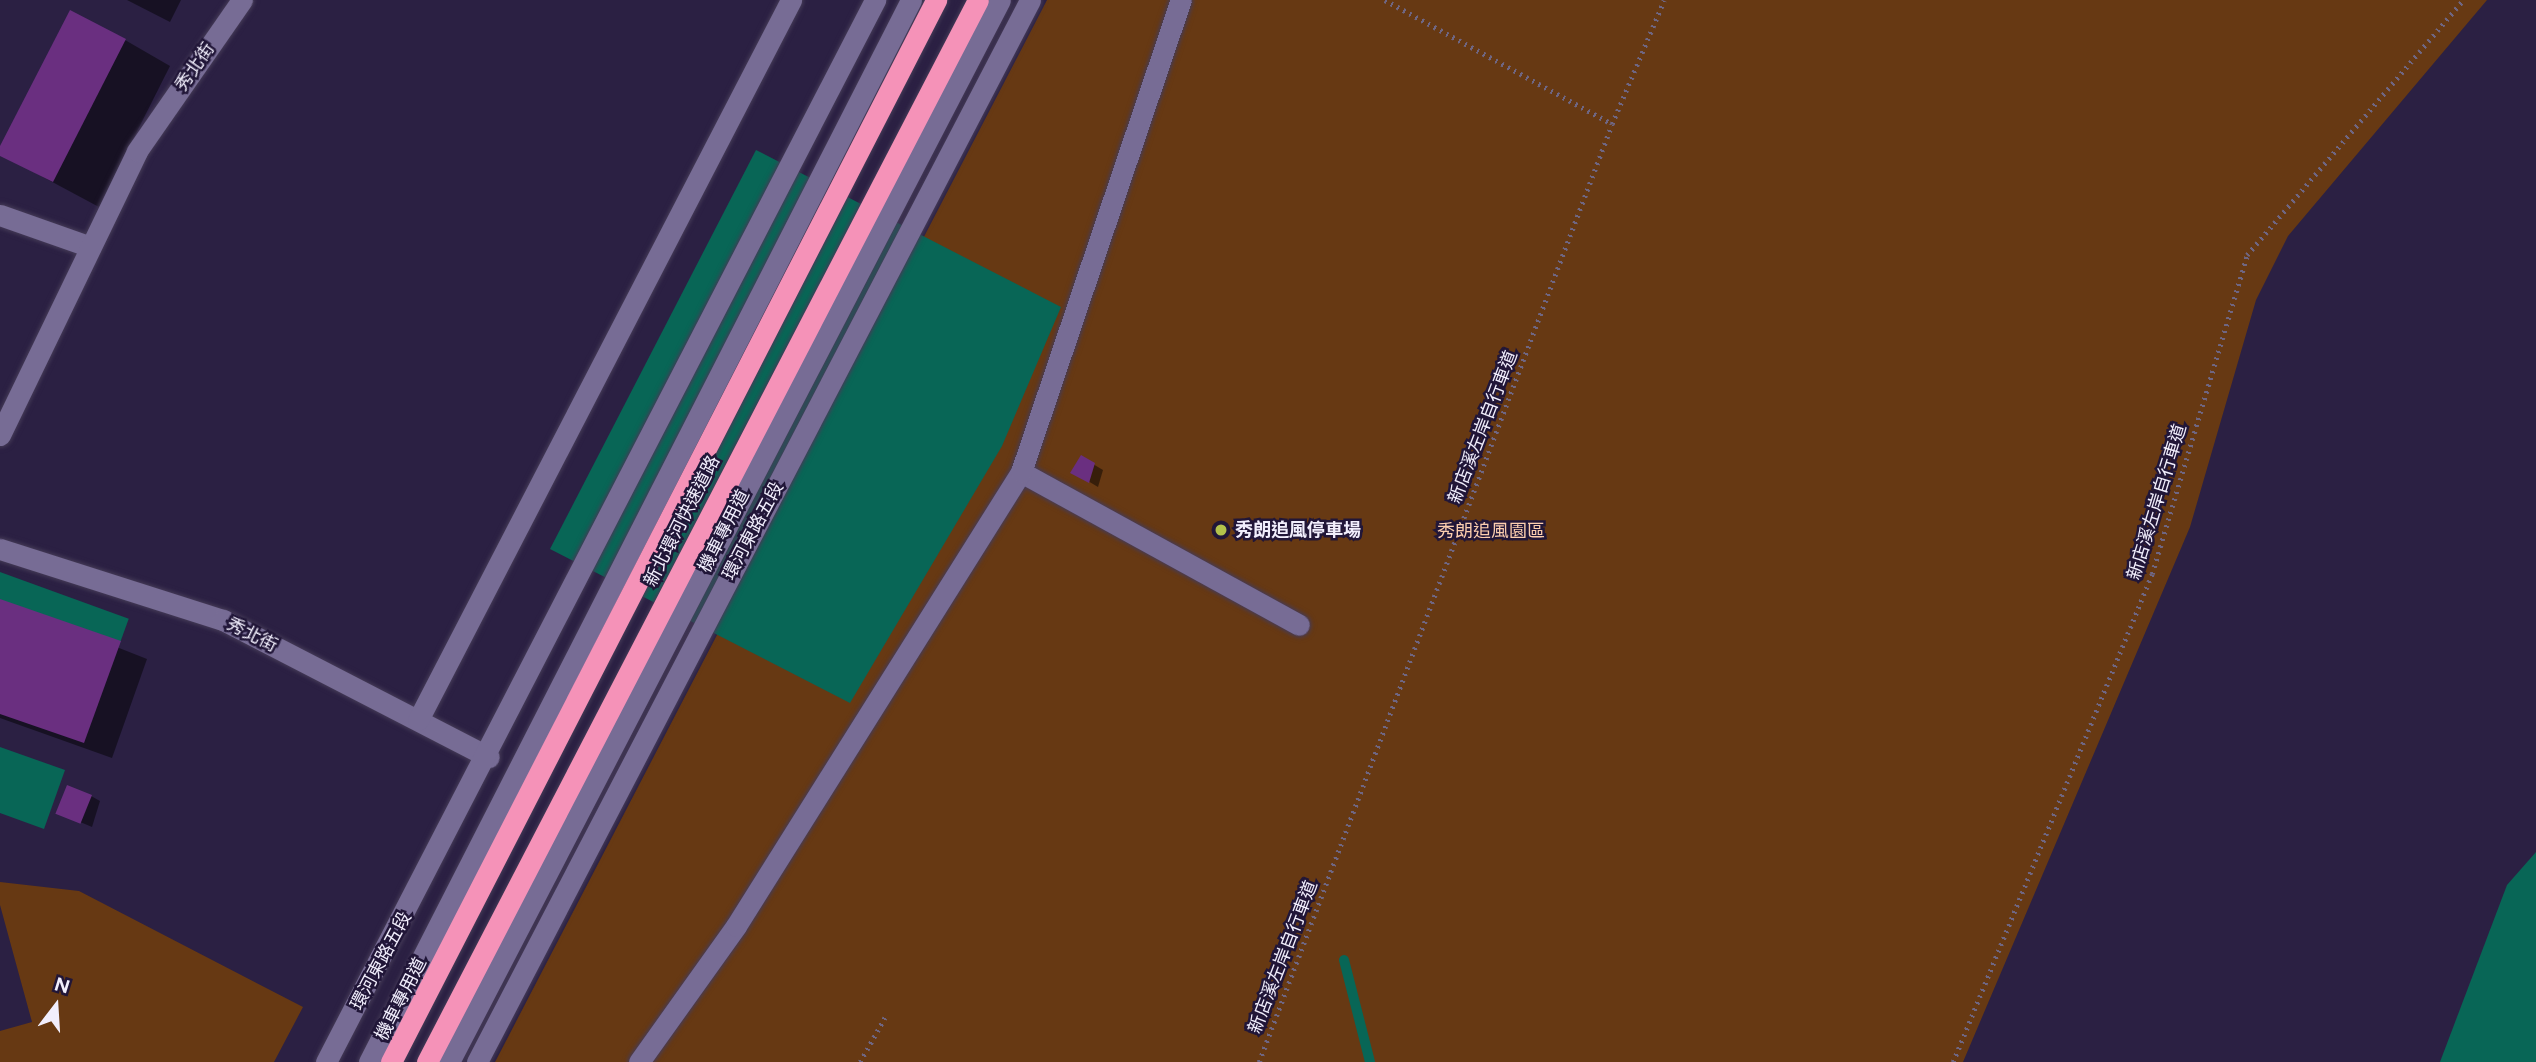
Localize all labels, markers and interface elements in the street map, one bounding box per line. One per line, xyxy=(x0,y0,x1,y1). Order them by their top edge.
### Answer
street label: 秀北街 xyxy=(171,39,219,95)
street label: 新店溪左岸自行車道 xyxy=(1444,348,1522,506)
street label: 新店溪左岸自行車道 xyxy=(2123,421,2191,583)
street label: 新北環河快速道路 xyxy=(640,452,724,590)
street label: 環河東路五段 xyxy=(718,478,788,584)
street label: 機車專用道 xyxy=(694,486,754,576)
place label: 秀朗追風停車場 xyxy=(1235,519,1361,541)
park label: 秀朗追風園區 xyxy=(1437,520,1545,542)
marker: 秀朗追風停車場 xyxy=(1213,522,1229,538)
street label: 秀北街 xyxy=(223,613,281,657)
street label: 新店溪左岸自行車道 xyxy=(1244,878,1322,1036)
street label: 環河東路五段 xyxy=(346,908,416,1014)
street label: 機車專用道 xyxy=(371,954,431,1044)
north arrow xyxy=(21,971,91,1041)
text: N xyxy=(52,972,73,999)

